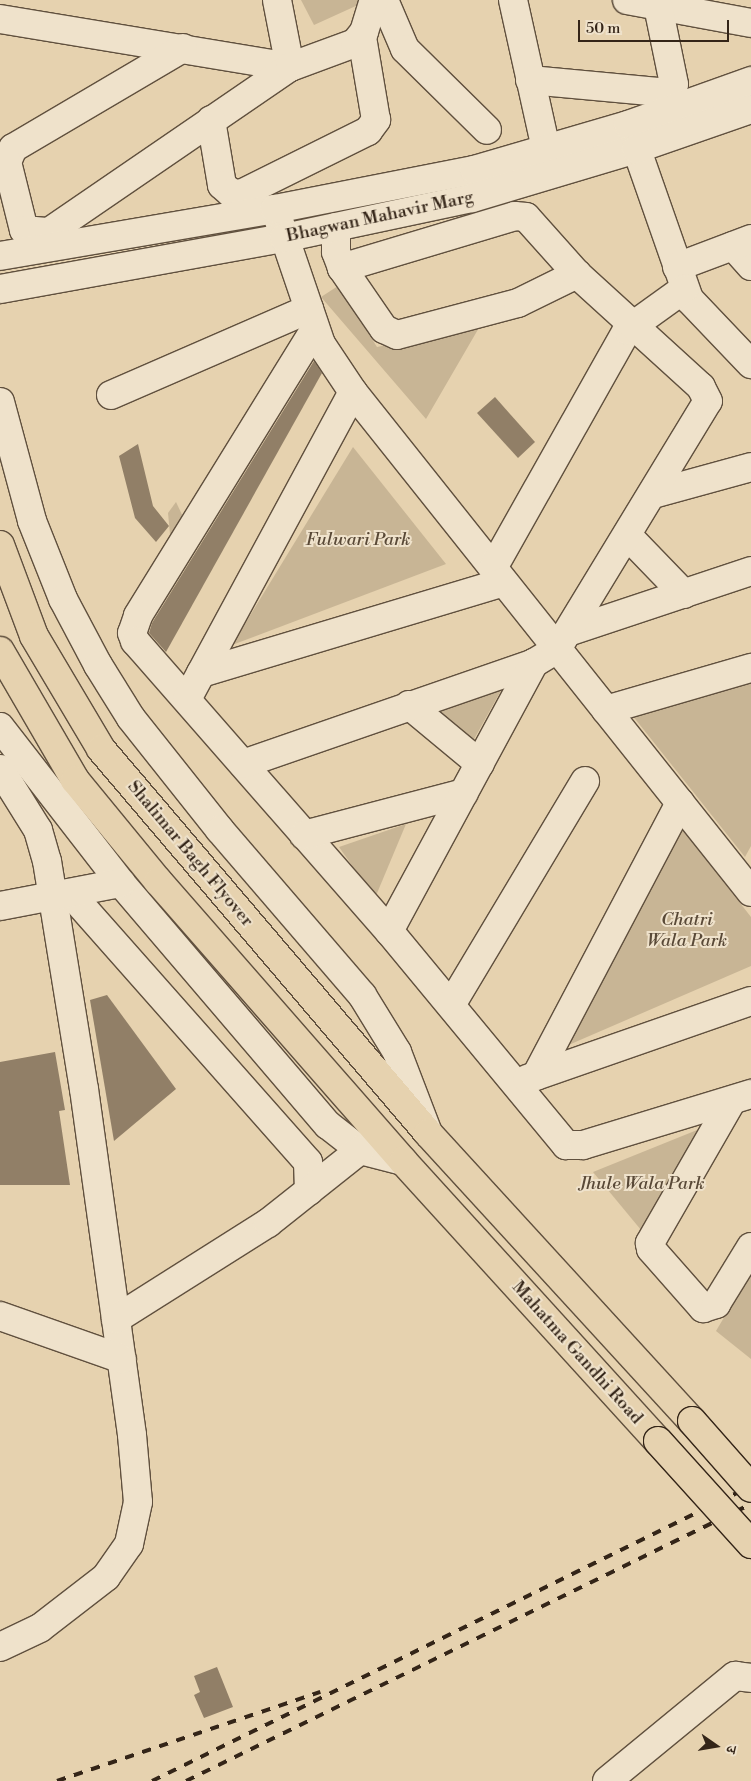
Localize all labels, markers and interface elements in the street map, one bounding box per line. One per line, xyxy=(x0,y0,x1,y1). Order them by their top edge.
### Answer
scale bar xyxy=(581,10,732,42)
text: 50 m xyxy=(586,19,620,38)
street label: Bhagwan Mahavir Marg xyxy=(284,187,476,247)
park label: Fulwari Park xyxy=(306,529,410,551)
street label: Shalimar Bagh Flyover xyxy=(123,776,257,932)
park label: Chatri Wala Park xyxy=(647,910,727,952)
park label: Jhule Wala Park xyxy=(579,1173,705,1195)
street label: Mahatma Gandhi Road xyxy=(507,1277,647,1429)
north arrow xyxy=(691,1721,741,1771)
text: उ xyxy=(721,1744,740,1755)

